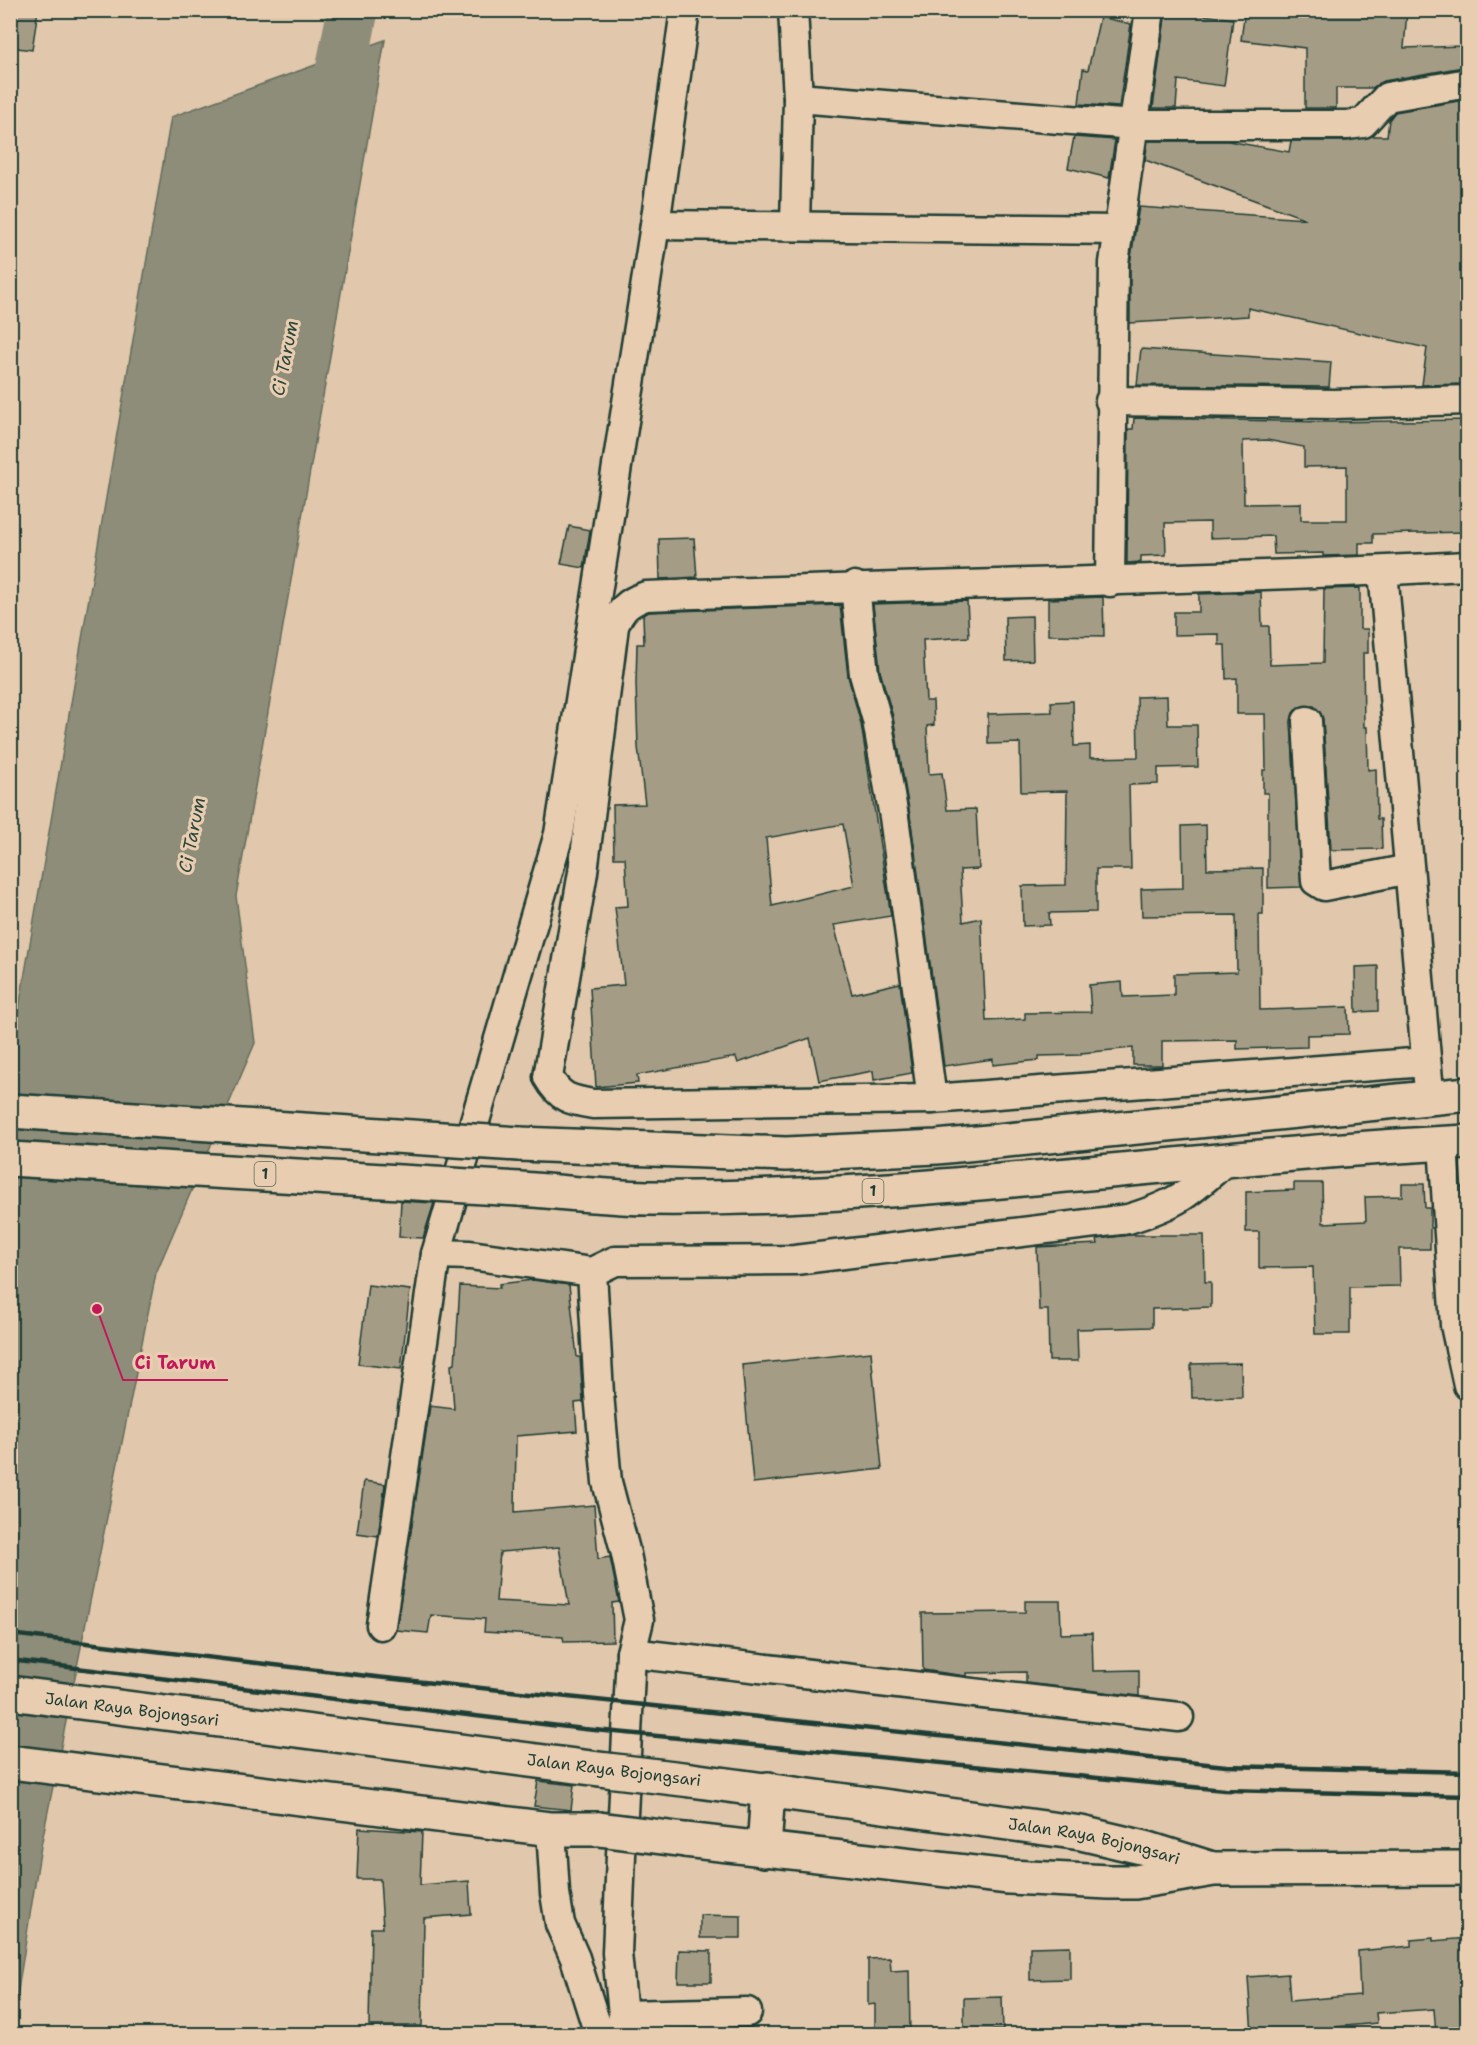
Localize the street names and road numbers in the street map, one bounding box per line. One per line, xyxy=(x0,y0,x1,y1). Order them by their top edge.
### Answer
road number: 1 xyxy=(254,1162,276,1186)
road number: 1 xyxy=(862,1179,884,1203)
street label: Jalan Raya Bojongsari xyxy=(44,1687,220,1730)
street label: Jalan Raya Bojongsari xyxy=(526,1749,702,1791)
street label: Jalan Raya Bojongsari xyxy=(1007,1813,1183,1869)

